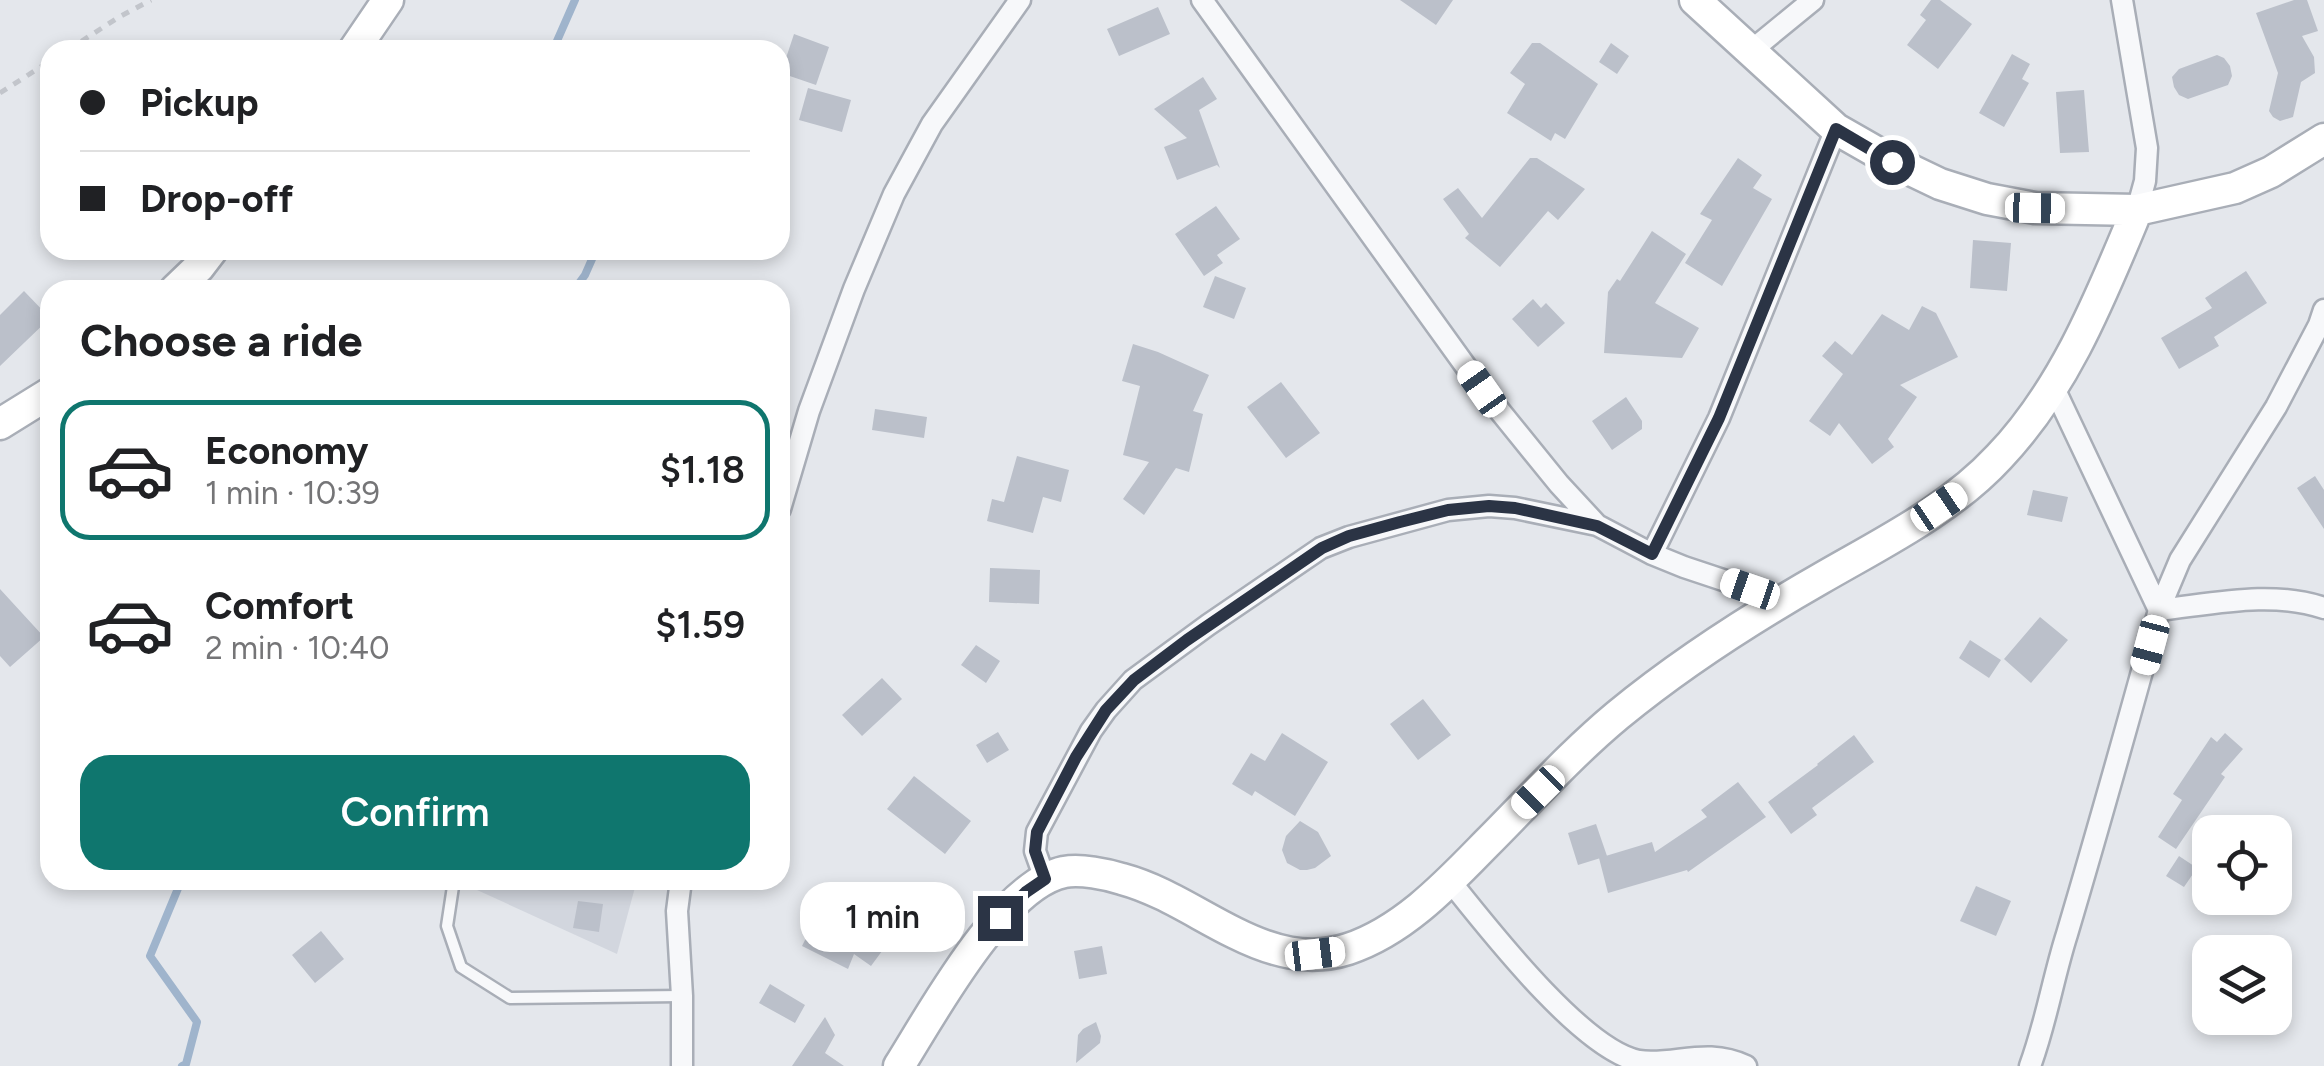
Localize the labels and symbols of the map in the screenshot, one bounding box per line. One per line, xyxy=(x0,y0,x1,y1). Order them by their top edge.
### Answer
route start xyxy=(1870,140,1915,185)
car xyxy=(2005,192,2065,224)
car xyxy=(1453,356,1511,422)
car xyxy=(1906,478,1972,536)
car xyxy=(1717,565,1783,613)
car xyxy=(2128,612,2172,678)
car xyxy=(1506,760,1570,824)
callout: 1 min xyxy=(800,883,965,953)
route end xyxy=(978,896,1023,941)
car xyxy=(1283,935,1347,973)

